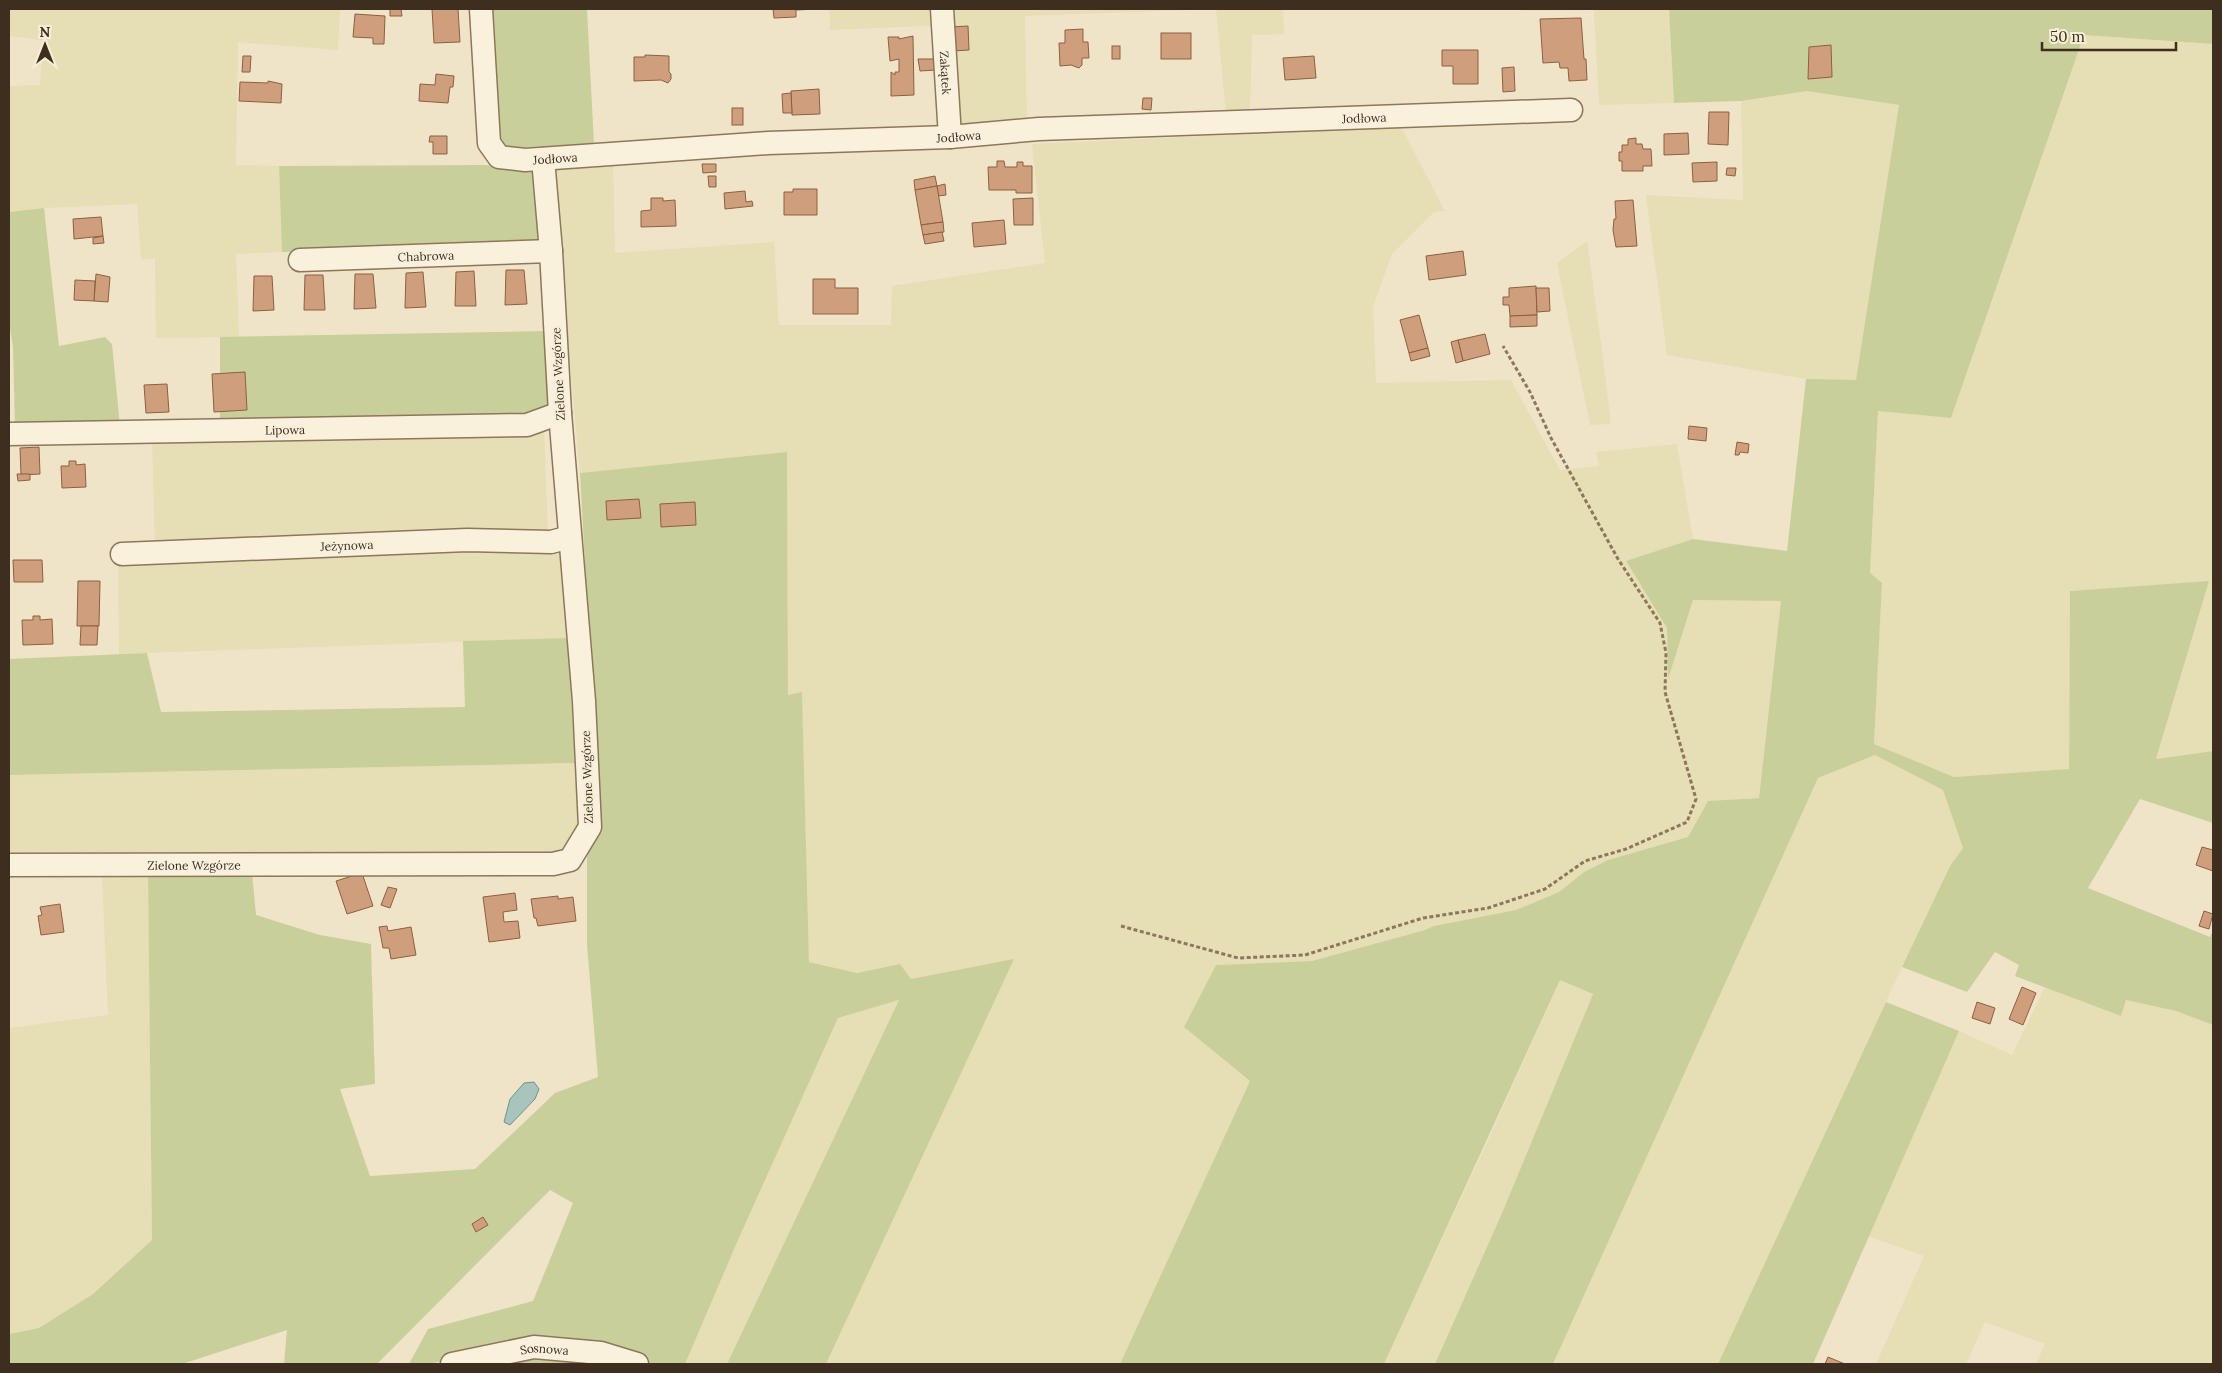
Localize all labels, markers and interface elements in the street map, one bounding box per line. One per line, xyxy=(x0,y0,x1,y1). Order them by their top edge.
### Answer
north arrow xyxy=(20,20,70,70)
scale bar xyxy=(2042,20,2176,52)
text: N xyxy=(40,23,51,41)
text: 50 m xyxy=(2050,27,2085,46)
street label: Zakątek xyxy=(937,51,955,96)
street label: Jodłowa xyxy=(1340,109,1387,126)
street label: Jodłowa xyxy=(935,127,982,145)
street label: Jodłowa xyxy=(531,149,578,167)
street label: Chabrowa xyxy=(397,247,454,264)
street label: Zielone Wzgórze xyxy=(548,327,568,421)
street label: Lipowa xyxy=(265,421,305,437)
street label: Jeżynowa xyxy=(319,536,374,553)
street label: Zielone Wzgórze xyxy=(578,730,596,824)
street label: Zielone Wzgórze xyxy=(147,857,241,872)
street label: Sosnowa xyxy=(518,1339,569,1358)

